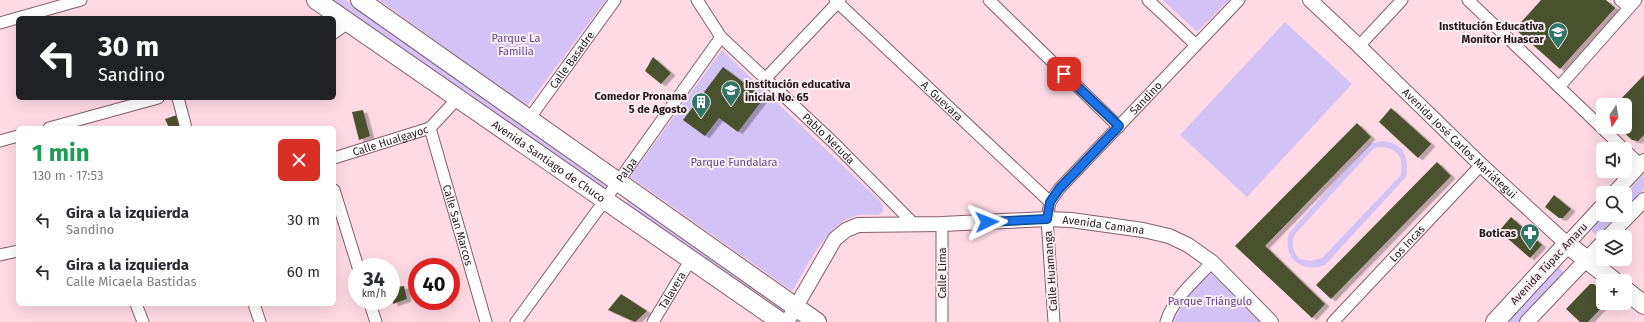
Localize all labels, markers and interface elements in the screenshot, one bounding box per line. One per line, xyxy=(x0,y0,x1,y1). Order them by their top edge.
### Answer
place label: Institución Educativa Monitor Huascar xyxy=(1439,20,1545,46)
school or university icon: Institución Educativa Monitor Huascar xyxy=(1547,21,1569,49)
street label: Calle Basadre xyxy=(547,29,597,91)
text: 30 m xyxy=(98,30,159,63)
icon: left xyxy=(32,32,84,84)
park label: Parque La Familia xyxy=(492,32,540,58)
pin xyxy=(1047,57,1081,91)
icon: arrive xyxy=(1053,63,1075,85)
text: Sandino xyxy=(98,64,165,86)
place label: Institución educativa inicial No. 65 xyxy=(745,78,850,104)
street label: A. Guevara xyxy=(919,78,966,123)
school or university icon: Institución educativa inicial No. 65 xyxy=(720,79,742,107)
street label: Sandino xyxy=(1127,79,1165,117)
street label: Avenida José Carlos Mariátegui xyxy=(1400,85,1519,201)
place label: Comedor Pronama 5 de Agosto xyxy=(594,90,688,116)
building icon: Comedor Pronama 5 de Agosto xyxy=(690,91,712,119)
north arrow xyxy=(1596,98,1632,134)
map controls xyxy=(1596,98,1632,310)
street label: Pablo Neruda xyxy=(800,110,857,167)
street label: Avenida Santiago de Chuco xyxy=(489,117,608,205)
street label: Calle Hualgayoc xyxy=(351,122,430,158)
text: 1 min xyxy=(32,139,90,167)
button: close xyxy=(278,139,320,181)
button: sound xyxy=(1596,142,1632,178)
street label: Palpa xyxy=(613,155,640,185)
park label: Parque Fundalara xyxy=(691,156,777,169)
text: 130 m · 17:53 xyxy=(32,168,103,183)
street label: Calle San Marcos xyxy=(440,183,476,267)
button: search xyxy=(1596,186,1632,222)
position arrow xyxy=(966,201,1008,243)
text: Gira a la izquierda xyxy=(66,204,189,222)
icon: left xyxy=(32,209,54,231)
text: 30 m xyxy=(287,211,320,229)
street label: Avenida Camana xyxy=(1062,213,1145,237)
street label: Avenida Túpac Amaru xyxy=(1508,220,1590,308)
text: Sandino xyxy=(66,222,114,237)
street label: Los Incas xyxy=(1387,222,1427,264)
pharmacy icon: Boticas xyxy=(1519,222,1541,250)
place label: Boticas xyxy=(1479,227,1517,240)
street label: Calle Huamanga xyxy=(1042,230,1060,312)
button: layers xyxy=(1596,230,1632,266)
street label: Calle Lima xyxy=(936,247,949,299)
text: Gira a la izquierda xyxy=(66,256,189,274)
speed limit sign: 40 xyxy=(408,258,460,310)
icon: left xyxy=(32,261,54,283)
text: 60 m xyxy=(287,263,320,281)
text: 34 xyxy=(363,267,385,291)
street label: Talavera xyxy=(656,269,688,311)
text: Calle Micaela Bastidas xyxy=(66,274,197,289)
button: + xyxy=(1596,274,1632,310)
text: km/h xyxy=(362,288,386,300)
park label: Parque Triángulo xyxy=(1168,295,1252,308)

